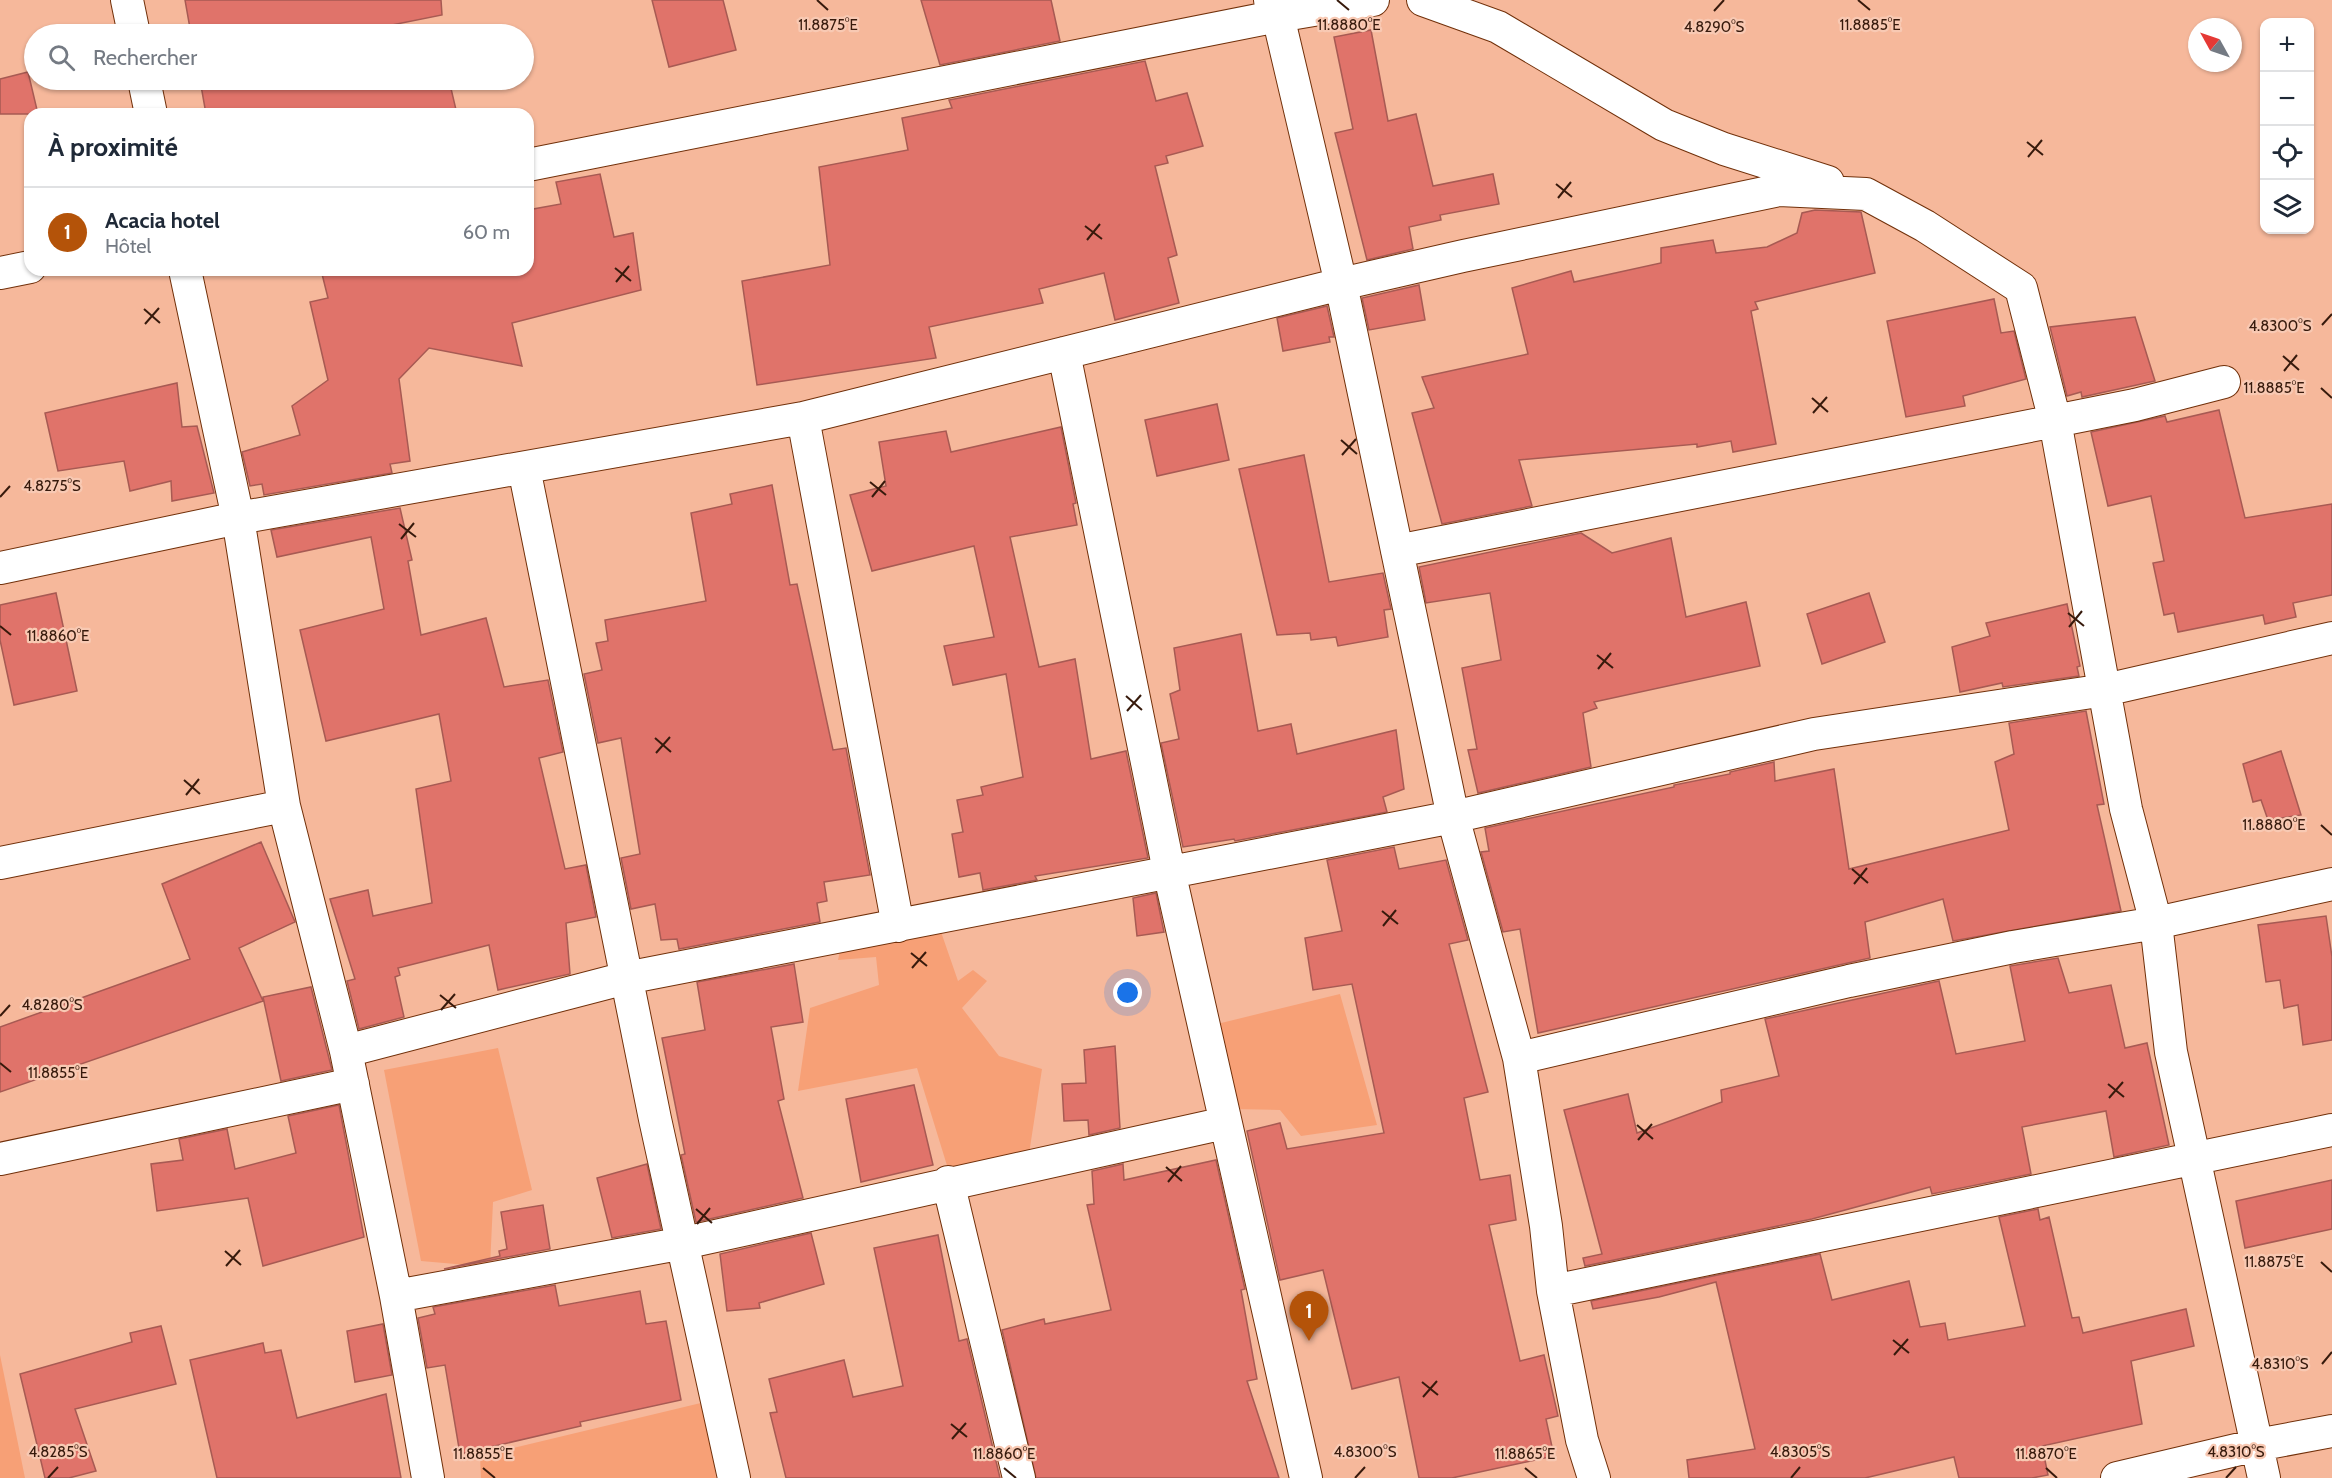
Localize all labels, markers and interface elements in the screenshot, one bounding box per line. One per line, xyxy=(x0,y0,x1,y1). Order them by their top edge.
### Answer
text: 11.8875°E xyxy=(798,16,858,34)
text: 11.8880°E xyxy=(1317,16,1381,34)
text: 11.8885°E xyxy=(1840,16,1900,34)
text: 4.8290°S xyxy=(1684,18,1745,36)
north arrow xyxy=(2188,18,2242,72)
map controls xyxy=(2260,18,2314,234)
button: + xyxy=(2260,18,2314,72)
search box xyxy=(24,24,534,90)
icon: search xyxy=(45,41,78,74)
text: Rechercher xyxy=(93,44,197,71)
button: − xyxy=(2260,72,2314,126)
button: locate xyxy=(2260,126,2314,180)
text: À proximité xyxy=(48,131,178,163)
button: layers xyxy=(2260,180,2314,234)
text: Acacia hotel xyxy=(105,207,220,234)
text: 1 xyxy=(64,220,71,244)
text: 60 m xyxy=(463,220,510,244)
text: Hôtel xyxy=(105,234,151,258)
text: 4.8300°S xyxy=(2249,317,2312,335)
text: 11.8885°E xyxy=(2244,379,2304,397)
text: 4.8275°S xyxy=(23,477,81,495)
text: 11.8860°E xyxy=(27,627,89,645)
text: 11.8880°E xyxy=(2242,816,2306,834)
your location xyxy=(1113,978,1142,1007)
text: 4.8280°S xyxy=(21,996,83,1014)
text: 11.8855°E xyxy=(28,1064,88,1082)
text: 11.8875°E xyxy=(2244,1253,2304,1271)
pin: 1 xyxy=(1290,1292,1328,1341)
text: 4.8310°S xyxy=(2251,1355,2309,1373)
text: 4.8285°S xyxy=(29,1443,88,1461)
text: 4.8300°S xyxy=(1334,1443,1397,1461)
text: 4.8305°S xyxy=(1770,1443,1830,1461)
text: 4.8310°S xyxy=(2207,1443,2265,1461)
text: 11.8855°E xyxy=(453,1445,513,1463)
text: 11.8860°E xyxy=(973,1445,1035,1463)
text: 11.8865°E xyxy=(1495,1445,1555,1463)
text: 11.8870°E xyxy=(2015,1445,2077,1463)

